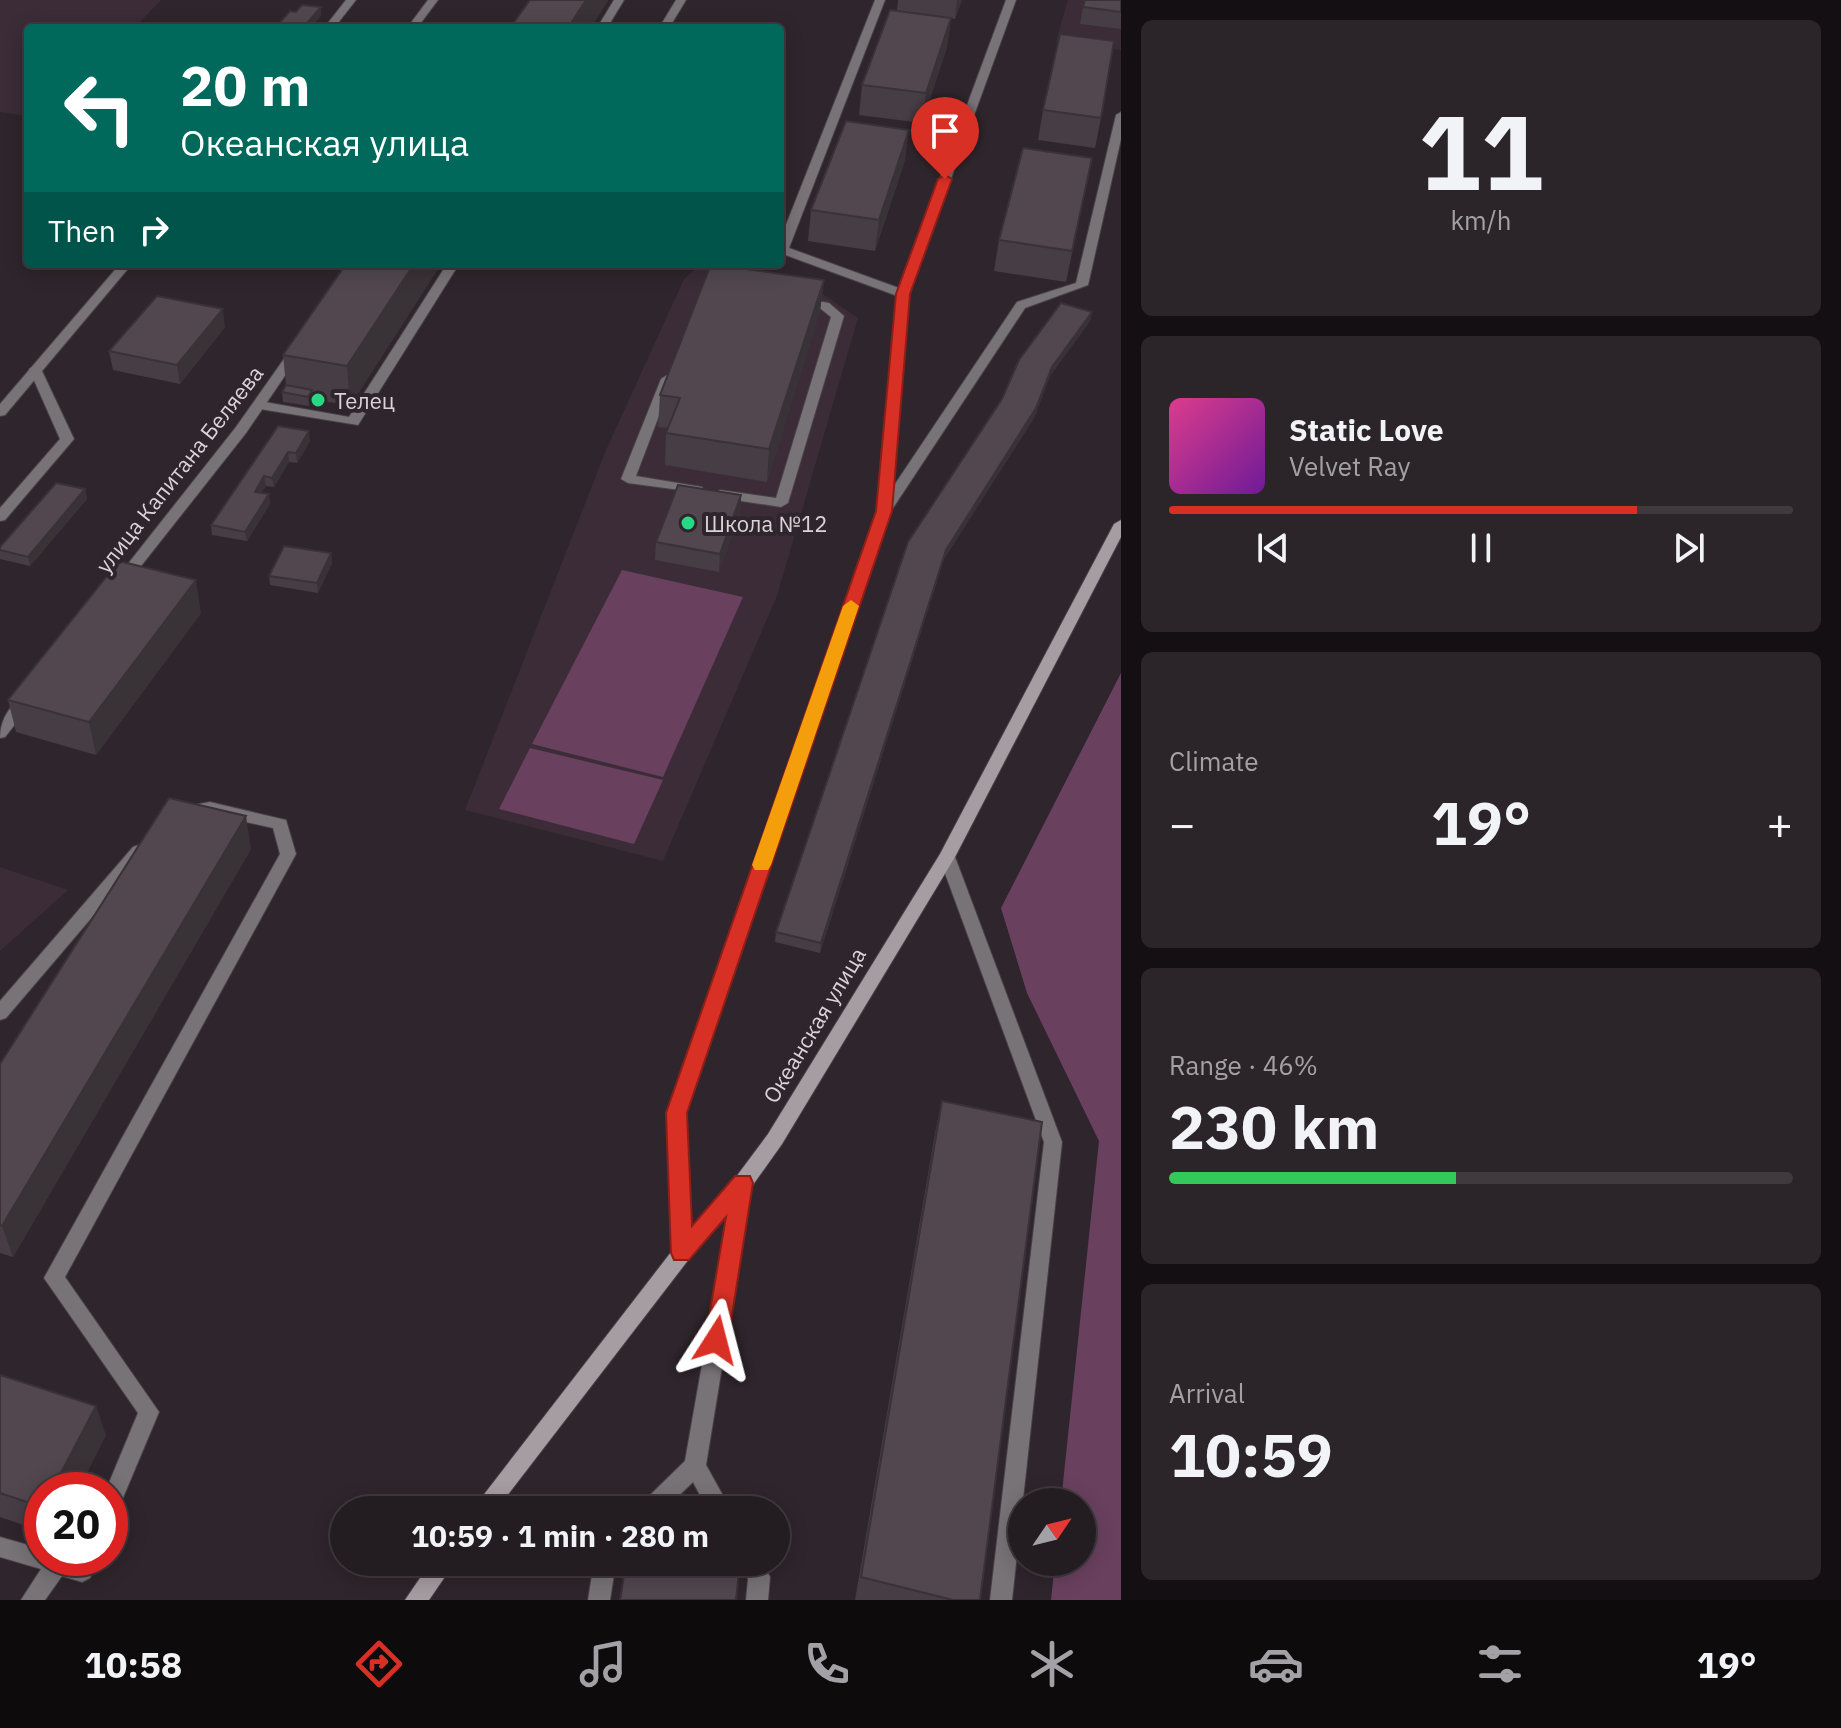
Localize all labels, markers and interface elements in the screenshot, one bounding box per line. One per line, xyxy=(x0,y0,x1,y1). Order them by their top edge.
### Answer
text: 20 m xyxy=(180,49,310,121)
icon: left xyxy=(48,56,152,160)
text: 11 xyxy=(1419,83,1543,219)
pin xyxy=(911,97,979,179)
icon: arrive xyxy=(923,109,967,153)
text: Океанская улица xyxy=(180,119,469,166)
text: km/h xyxy=(1450,203,1512,237)
icon: right xyxy=(132,208,176,252)
text: Then xyxy=(48,211,116,250)
street label: улица Капитана Беляева xyxy=(89,359,269,579)
place label: Телец xyxy=(334,386,395,415)
marker: Телец xyxy=(309,391,327,409)
text: Static Love xyxy=(1289,410,1444,449)
text: Velvet Ray xyxy=(1289,449,1410,483)
place label: Школа №12 xyxy=(704,509,827,538)
marker: Школа №12 xyxy=(679,514,697,532)
icon: previous xyxy=(1251,526,1295,570)
icon: pause xyxy=(1459,526,1503,570)
icon: next xyxy=(1667,526,1711,570)
text: Climate xyxy=(1169,744,1259,778)
text: 19° xyxy=(1431,783,1531,862)
text: − xyxy=(1169,795,1195,852)
text: + xyxy=(1767,795,1793,852)
street label: Океанская улица xyxy=(756,942,872,1108)
text: Range · 46% xyxy=(1169,1048,1318,1082)
text: 230 km xyxy=(1169,1087,1379,1166)
position arrow xyxy=(674,1298,758,1382)
text: Arrival xyxy=(1169,1376,1245,1410)
text: 10:59 xyxy=(1169,1415,1333,1494)
speed limit sign: 20 xyxy=(24,1472,128,1576)
north arrow xyxy=(1008,1488,1096,1576)
map controls xyxy=(1008,1488,1096,1576)
text: 10:59 · 1 min · 280 m xyxy=(411,1516,709,1555)
icon: directions xyxy=(351,1636,407,1692)
icon: music xyxy=(575,1636,631,1692)
icon: phone xyxy=(799,1636,855,1692)
icon: climate xyxy=(1024,1636,1080,1692)
icon: car xyxy=(1248,1636,1304,1692)
icon: filters xyxy=(1472,1636,1528,1692)
text: 10:58 xyxy=(84,1641,182,1688)
text: 19° xyxy=(1697,1641,1757,1688)

